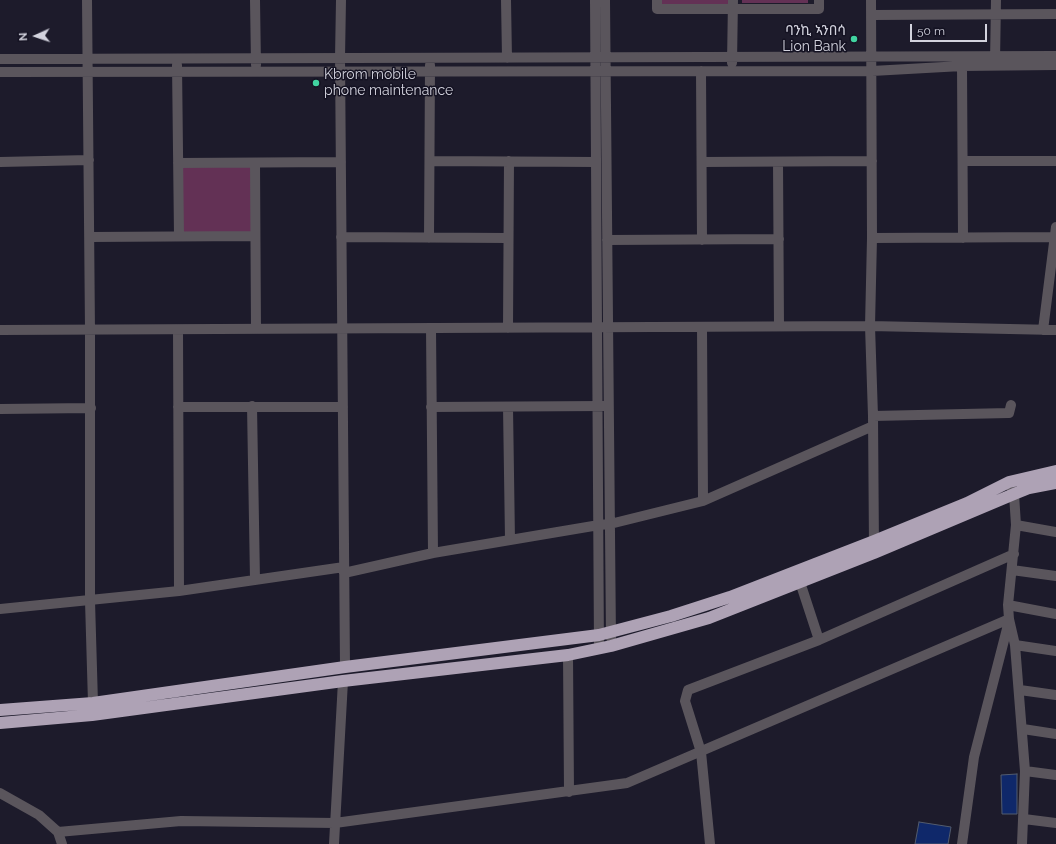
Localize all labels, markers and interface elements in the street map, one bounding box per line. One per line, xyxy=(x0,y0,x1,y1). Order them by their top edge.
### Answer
north arrow xyxy=(16,16,56,56)
scale bar xyxy=(912,16,989,42)
place label: ባንኪ ኣንበሳ Lion Bank xyxy=(782,23,846,56)
text: 50 m xyxy=(917,24,945,38)
text: N xyxy=(17,32,30,41)
marker: ባንኪ ኣንበሳ Lion Bank xyxy=(849,34,859,44)
place label: Kbrom mobile phone maintenance xyxy=(324,67,453,100)
marker: Kbrom mobile phone maintenance xyxy=(311,78,321,88)

